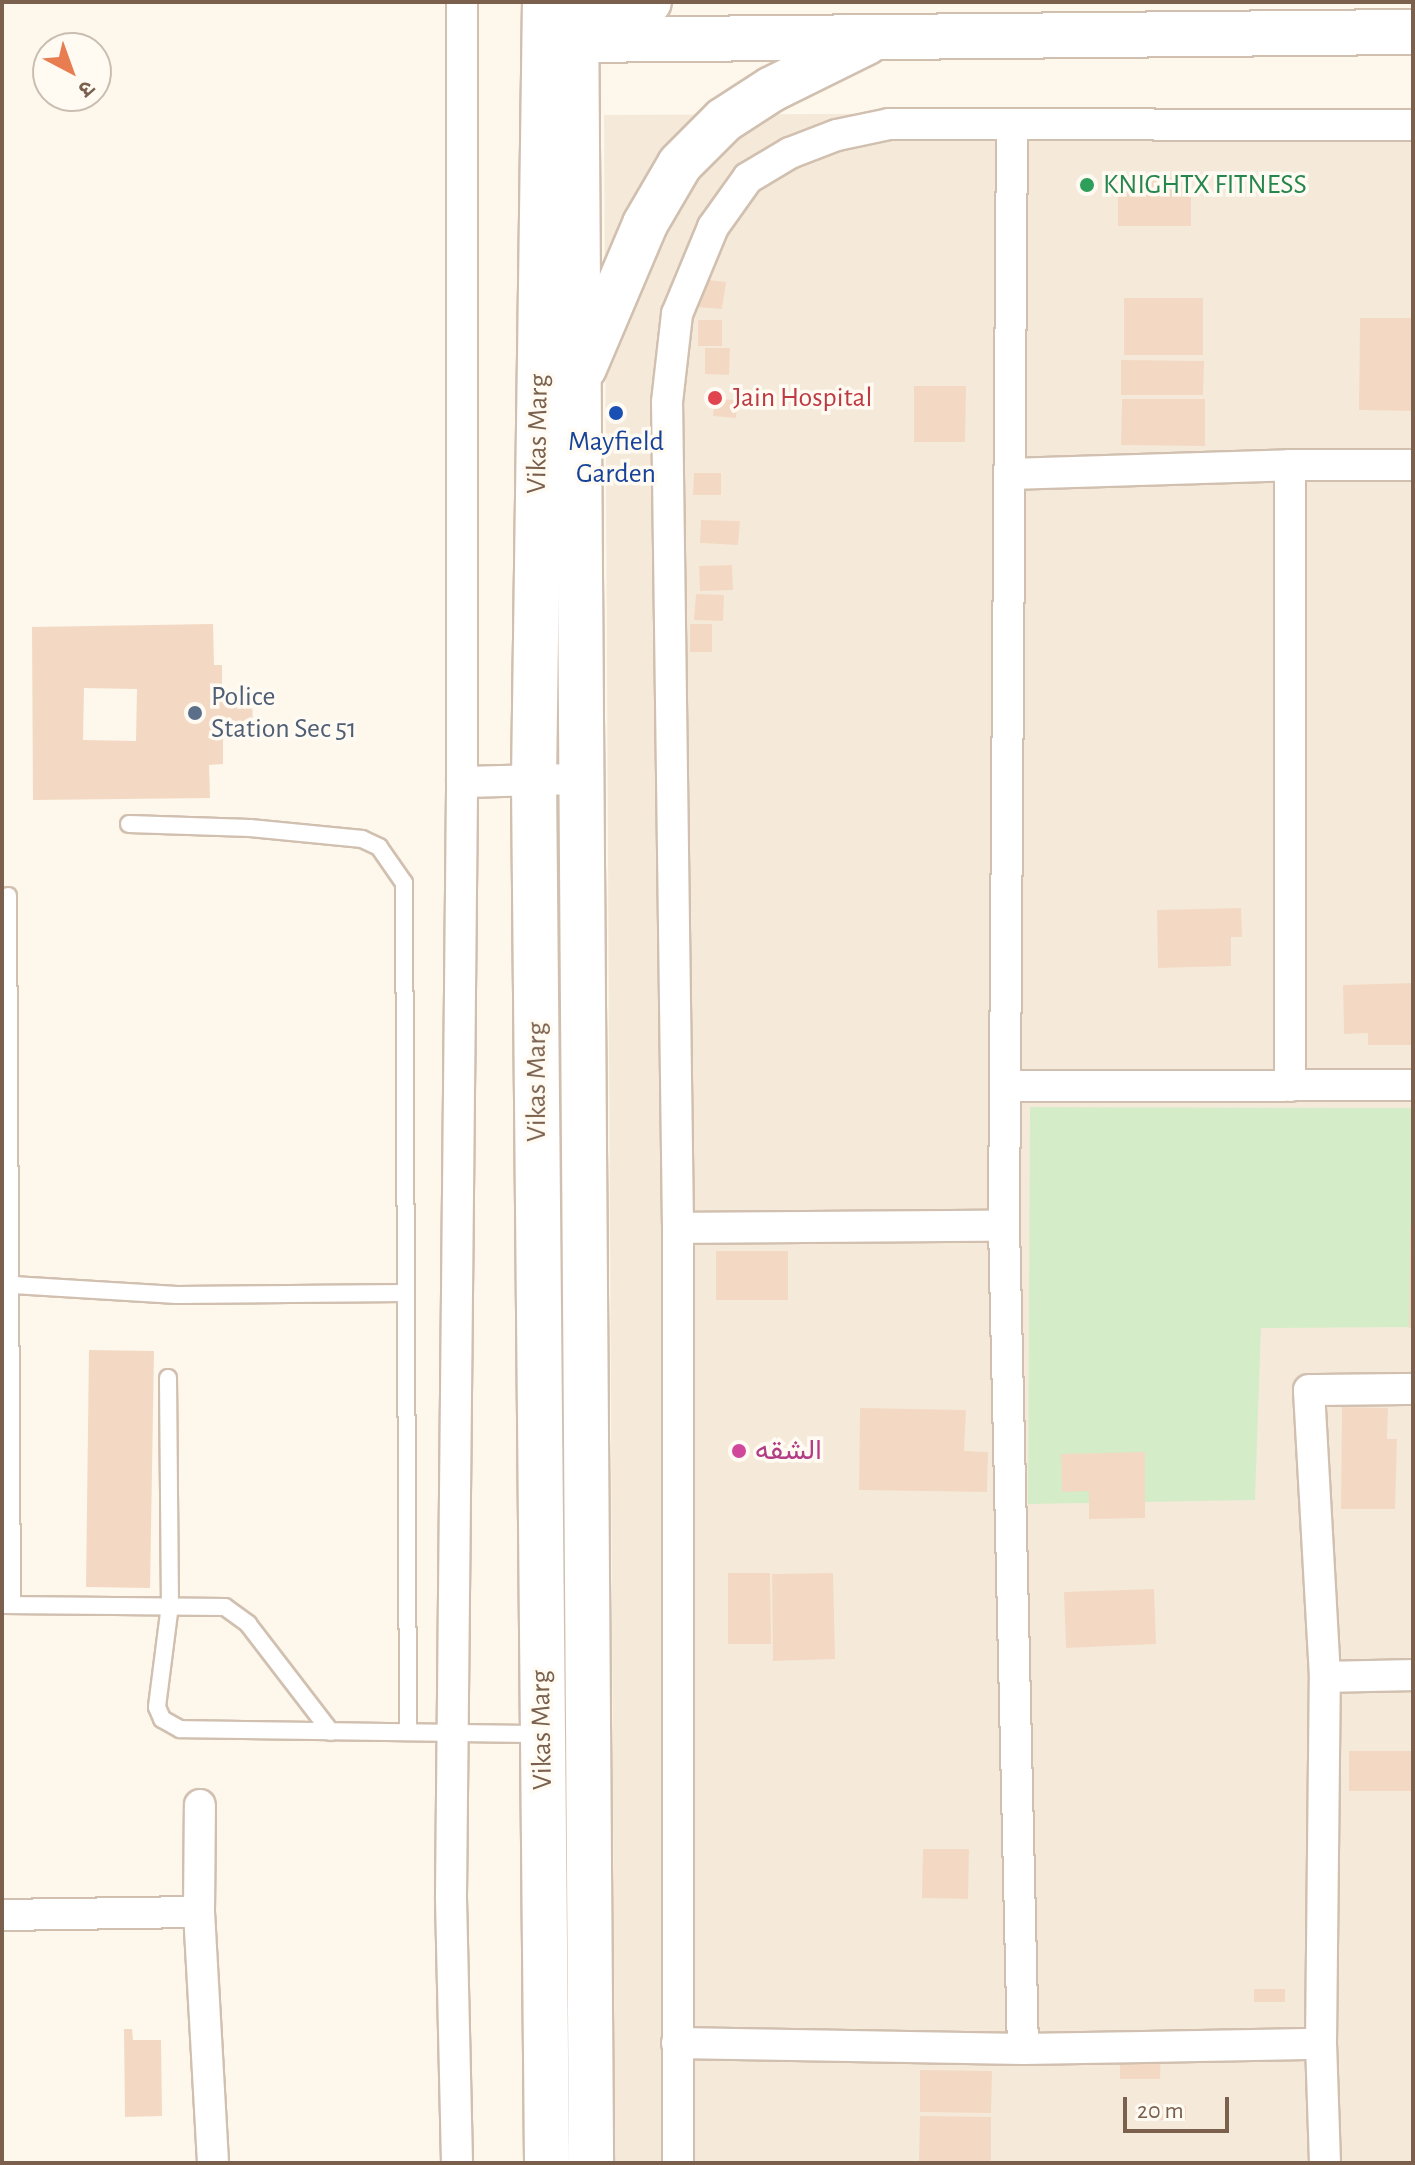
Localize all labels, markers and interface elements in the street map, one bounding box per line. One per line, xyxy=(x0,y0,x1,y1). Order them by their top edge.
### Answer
north arrow xyxy=(32,32,112,112)
text: उ xyxy=(74,76,99,101)
place label: KNIGHTX FITNESS xyxy=(1103,168,1307,202)
marker: KNIGHTX FITNESS xyxy=(1078,176,1096,194)
street label: Vikas Marg xyxy=(520,374,556,494)
place label: Jain Hospital xyxy=(733,381,872,415)
marker: Jain Hospital xyxy=(704,387,726,409)
marker: Mayfield Garden xyxy=(607,404,625,422)
place label: Mayfield Garden xyxy=(568,425,664,491)
place label: Police Station Sec 51 xyxy=(211,680,357,746)
marker: Police Station Sec 51 xyxy=(186,704,204,722)
street label: Vikas Marg xyxy=(520,1022,554,1142)
place label: الشقه xyxy=(755,1434,822,1468)
marker: الشقه xyxy=(730,1442,748,1460)
street label: Vikas Marg xyxy=(524,1670,560,1790)
scale bar xyxy=(1127,2081,1233,2131)
text: 20 m xyxy=(1137,2099,1184,2123)

